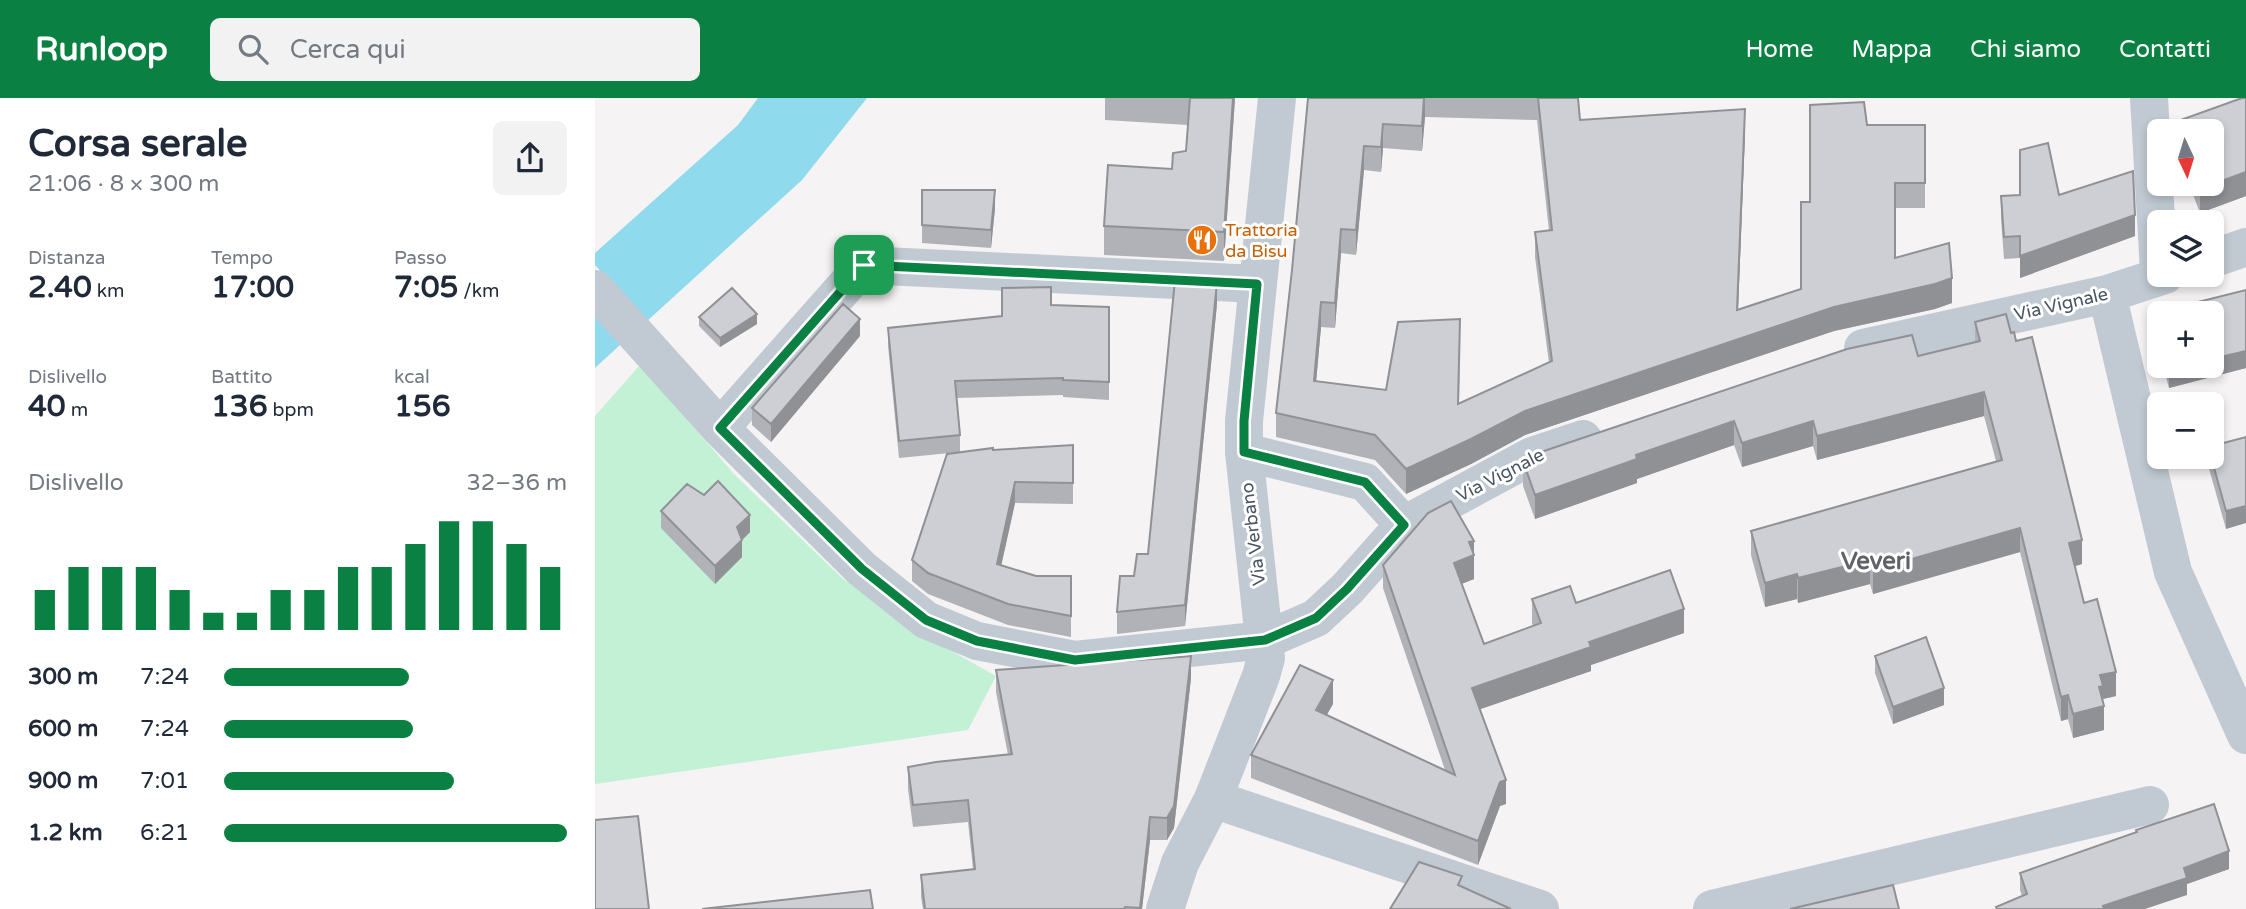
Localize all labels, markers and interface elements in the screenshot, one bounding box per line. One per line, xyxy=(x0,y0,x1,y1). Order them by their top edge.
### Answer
search box xyxy=(210,18,700,81)
text: Runloop xyxy=(35,30,168,69)
icon: search xyxy=(234,30,272,68)
text: Cerca qui xyxy=(290,34,406,65)
text: Home xyxy=(1746,35,1814,64)
text: Mappa xyxy=(1852,35,1932,64)
text: Chi siamo xyxy=(1970,35,2081,64)
text: Contatti xyxy=(2119,35,2211,64)
north arrow xyxy=(2147,119,2224,196)
map controls xyxy=(2147,119,2224,469)
text: Corsa serale xyxy=(28,121,248,167)
button: share xyxy=(493,121,567,195)
text: 21:06 · 8 × 300 m xyxy=(28,170,219,198)
button: layers xyxy=(2147,210,2224,287)
place label: Trattoria da Bisu xyxy=(1225,219,1298,262)
restaurant icon: Trattoria da Bisu xyxy=(1185,223,1219,257)
pin xyxy=(834,235,894,295)
icon: arrive xyxy=(845,246,883,284)
text: Distanza xyxy=(28,247,106,269)
text: Tempo xyxy=(211,247,273,269)
text: Passo xyxy=(394,247,447,269)
text: 2.40 xyxy=(28,269,92,306)
text: 17:00 xyxy=(211,269,294,306)
text: 7:05 xyxy=(394,269,458,306)
text: km xyxy=(92,280,124,302)
text: /km xyxy=(458,280,499,302)
street label: Via Vignale xyxy=(2012,283,2110,325)
button: + xyxy=(2147,301,2224,378)
text: Dislivello xyxy=(28,366,107,388)
text: Battito xyxy=(211,366,273,388)
text: kcal xyxy=(394,366,430,388)
text: 40 xyxy=(28,388,66,425)
text: 136 xyxy=(211,388,268,425)
text: 156 xyxy=(394,388,451,425)
button: − xyxy=(2147,392,2224,469)
text: m xyxy=(66,399,88,421)
text: bpm xyxy=(268,399,314,421)
street label: Via Vignale xyxy=(1452,444,1548,506)
text: Dislivello xyxy=(28,469,124,497)
text: 32–36 m xyxy=(466,469,567,497)
street label: Via Verbano xyxy=(1236,481,1270,587)
district label: Veveri xyxy=(1841,547,1911,576)
text: 300 m xyxy=(28,663,98,691)
text: 7:24 xyxy=(140,663,189,691)
text: 600 m xyxy=(28,715,98,743)
text: 7:24 xyxy=(140,715,189,743)
text: 900 m xyxy=(28,767,98,795)
text: 7:01 xyxy=(140,767,189,795)
text: 1.2 km xyxy=(28,819,103,847)
text: 6:21 xyxy=(140,819,189,847)

